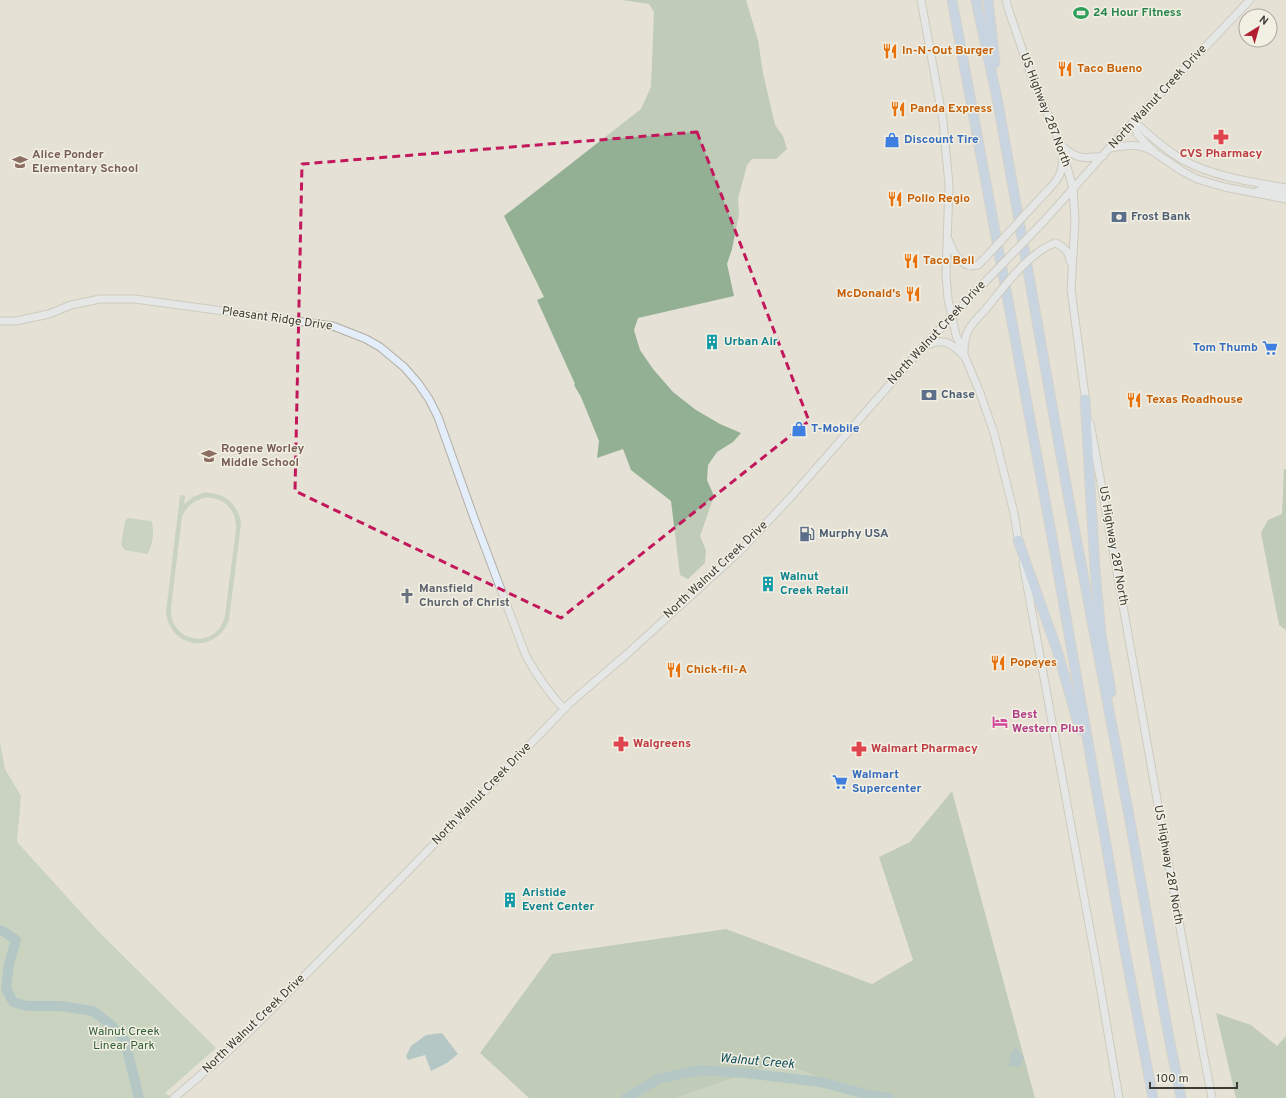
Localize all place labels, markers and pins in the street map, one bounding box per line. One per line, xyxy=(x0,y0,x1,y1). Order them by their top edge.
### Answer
sports icon: 24 Hour Fitness xyxy=(1072,4,1090,22)
place label: 24 Hour Fitness xyxy=(1093,5,1182,21)
restaurant icon: In-N-Out Burger xyxy=(881,42,899,60)
place label: In-N-Out Burger xyxy=(902,43,994,59)
restaurant icon: Taco Bueno xyxy=(1056,60,1074,78)
place label: Taco Bueno xyxy=(1077,61,1143,77)
restaurant icon: Panda Express xyxy=(889,100,907,118)
place label: Panda Express xyxy=(910,101,992,117)
pharmacy icon: CVS Pharmacy xyxy=(1212,128,1230,146)
shop icon: Discount Tire xyxy=(883,131,901,149)
place label: Discount Tire xyxy=(904,132,979,148)
place label: CVS Pharmacy xyxy=(1180,146,1262,162)
place label: Alice Ponder Elementary School xyxy=(32,147,138,177)
school or university icon: Alice Ponder Elementary School xyxy=(11,153,29,171)
restaurant icon: Pollo Regio xyxy=(886,190,904,208)
place label: Pollo Regio xyxy=(907,191,970,207)
bank icon: Frost Bank xyxy=(1110,208,1128,226)
place label: Frost Bank xyxy=(1131,209,1191,225)
restaurant icon: Taco Bell xyxy=(902,252,920,270)
place label: Taco Bell xyxy=(923,253,974,269)
restaurant icon: McDonald's xyxy=(904,285,922,303)
place label: McDonald's xyxy=(837,286,901,302)
building icon: Urban Air xyxy=(703,333,721,351)
place label: Urban Air xyxy=(724,334,778,350)
supermarket icon: Tom Thumb xyxy=(1261,339,1279,357)
place label: Tom Thumb xyxy=(1193,340,1258,356)
bank icon: Chase xyxy=(920,386,938,404)
place label: Chase xyxy=(941,387,975,403)
restaurant icon: Texas Roadhouse xyxy=(1125,391,1143,409)
place label: Texas Roadhouse xyxy=(1146,392,1243,408)
shop icon: T-Mobile xyxy=(790,420,808,438)
place label: T-Mobile xyxy=(811,421,860,437)
place label: Rogene Worley Middle School xyxy=(221,441,304,471)
school or university icon: Rogene Worley Middle School xyxy=(200,447,218,465)
fuel station icon: Murphy USA xyxy=(798,525,816,543)
place label: Murphy USA xyxy=(819,526,889,542)
place label: Walnut Creek Retail xyxy=(780,569,848,599)
building icon: Walnut Creek Retail xyxy=(759,575,777,593)
place label: Mansfield Church of Christ xyxy=(419,581,510,611)
church icon: Mansfield Church of Christ xyxy=(398,587,416,605)
restaurant icon: Popeyes xyxy=(989,654,1007,672)
place label: Popeyes xyxy=(1010,655,1057,671)
restaurant icon: Chick-fil-A xyxy=(665,661,683,679)
place label: Chick-fil-A xyxy=(686,662,747,678)
place label: Best Western Plus xyxy=(1012,707,1085,737)
hotel icon: Best Western Plus xyxy=(991,713,1009,731)
pharmacy icon: Walgreens xyxy=(612,735,630,753)
place label: Walgreens xyxy=(633,736,691,752)
pharmacy icon: Walmart Pharmacy xyxy=(850,740,868,758)
place label: Walmart Pharmacy xyxy=(871,741,978,757)
place label: Walmart Supercenter xyxy=(852,767,921,797)
supermarket icon: Walmart Supercenter xyxy=(831,773,849,791)
place label: Aristide Event Center xyxy=(522,885,594,915)
building icon: Aristide Event Center xyxy=(501,891,519,909)

